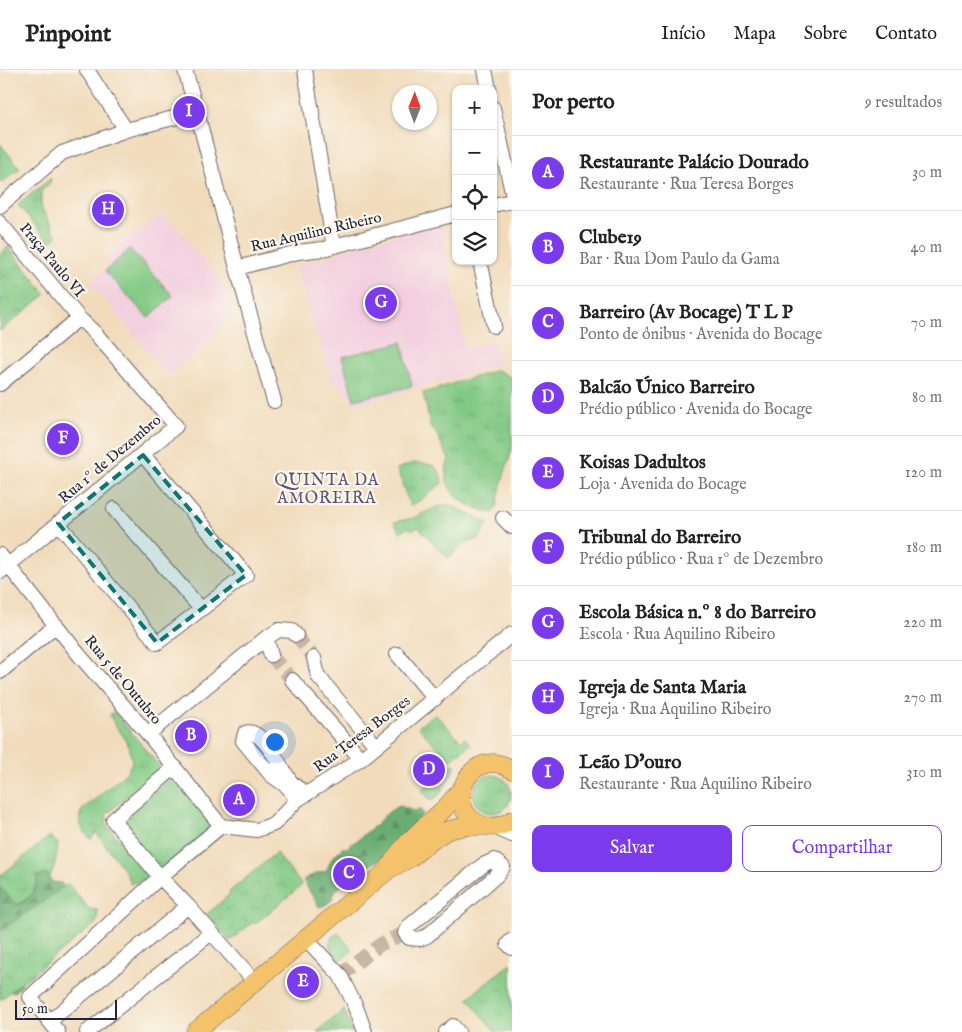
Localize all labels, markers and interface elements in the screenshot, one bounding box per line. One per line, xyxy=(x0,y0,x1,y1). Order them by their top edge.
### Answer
text: Pinpoint xyxy=(25,19,111,50)
text: Início xyxy=(661,23,706,46)
text: Mapa xyxy=(734,23,776,46)
text: Sobre xyxy=(804,23,847,46)
text: Contato xyxy=(875,23,937,46)
north arrow xyxy=(392,85,437,130)
map controls xyxy=(452,85,497,265)
button: + xyxy=(452,85,497,130)
text: Por perto xyxy=(532,89,614,116)
pin: I xyxy=(173,93,205,131)
text: 9 resultados xyxy=(865,93,942,113)
button: − xyxy=(452,130,497,175)
text: Restaurante Palácio Dourado xyxy=(579,151,809,175)
text: A xyxy=(543,163,553,183)
text: 30 m xyxy=(912,163,942,183)
button: locate xyxy=(452,175,497,220)
text: Restaurante · Rua Teresa Borges xyxy=(579,175,794,195)
pin: H xyxy=(92,191,124,229)
street label: Rua Aquilino Ribeiro xyxy=(249,208,383,256)
street label: Praça Paulo VI xyxy=(15,219,89,302)
button: layers xyxy=(452,220,497,265)
text: Clube19 xyxy=(579,226,642,250)
text: B xyxy=(543,238,553,258)
text: 40 m xyxy=(910,238,942,258)
text: Bar · Rua Dom Paulo da Gama xyxy=(579,250,780,270)
pin: G xyxy=(365,284,397,322)
text: Barreiro (Av Bocage) T L P xyxy=(579,301,793,325)
text: C xyxy=(542,313,554,333)
text: 70 m xyxy=(911,313,942,333)
text: Ponto de ônibus · Avenida do Bocage xyxy=(579,325,822,345)
text: Balcão Único Barreiro xyxy=(579,376,755,400)
text: D xyxy=(542,388,554,408)
text: 80 m xyxy=(912,388,942,408)
text: Prédio público · Avenida do Bocage xyxy=(579,400,812,420)
street label: Rua 1º de Dezembro xyxy=(55,411,165,507)
pin: F xyxy=(47,420,79,458)
text: Koisas Dadultos xyxy=(579,451,706,475)
text: E xyxy=(542,463,554,483)
text: 120 m xyxy=(905,463,942,483)
district label: QUINTA DA AMOREIRA xyxy=(274,471,380,509)
text: Loja · Avenida do Bocage xyxy=(579,475,747,495)
text: Tribunal do Barreiro xyxy=(579,526,741,550)
text: F xyxy=(543,538,553,558)
text: 180 m xyxy=(906,538,942,558)
text: Prédio público · Rua 1º de Dezembro xyxy=(579,550,823,570)
text: Escola Básica n.º 8 do Barreiro xyxy=(579,601,816,625)
text: G xyxy=(542,613,554,633)
text: 220 m xyxy=(903,613,942,633)
text: Escola · Rua Aquilino Ribeiro xyxy=(579,625,775,645)
street label: Rua 5 de Outubro xyxy=(80,632,166,728)
text: Igreja de Santa Maria xyxy=(579,676,746,700)
text: H xyxy=(541,688,555,708)
text: 270 m xyxy=(903,688,942,708)
street label: Rua Teresa Borges xyxy=(310,691,414,777)
text: Igreja · Rua Aquilino Ribeiro xyxy=(579,700,771,720)
pin: B xyxy=(175,717,207,755)
your location xyxy=(262,729,288,755)
pin: D xyxy=(413,751,445,789)
text: Leão D'ouro xyxy=(579,751,681,775)
text: I xyxy=(545,763,551,783)
text: 310 m xyxy=(906,763,942,783)
text: Restaurante · Rua Aquilino Ribeiro xyxy=(579,775,812,795)
pin: A xyxy=(223,781,255,819)
button: Salvar xyxy=(532,825,732,872)
button: Compartilhar xyxy=(742,825,942,872)
pin: C xyxy=(333,855,365,893)
pin: E xyxy=(287,963,319,1001)
scale bar xyxy=(15,997,118,1020)
text: 50 m xyxy=(22,1000,48,1018)

